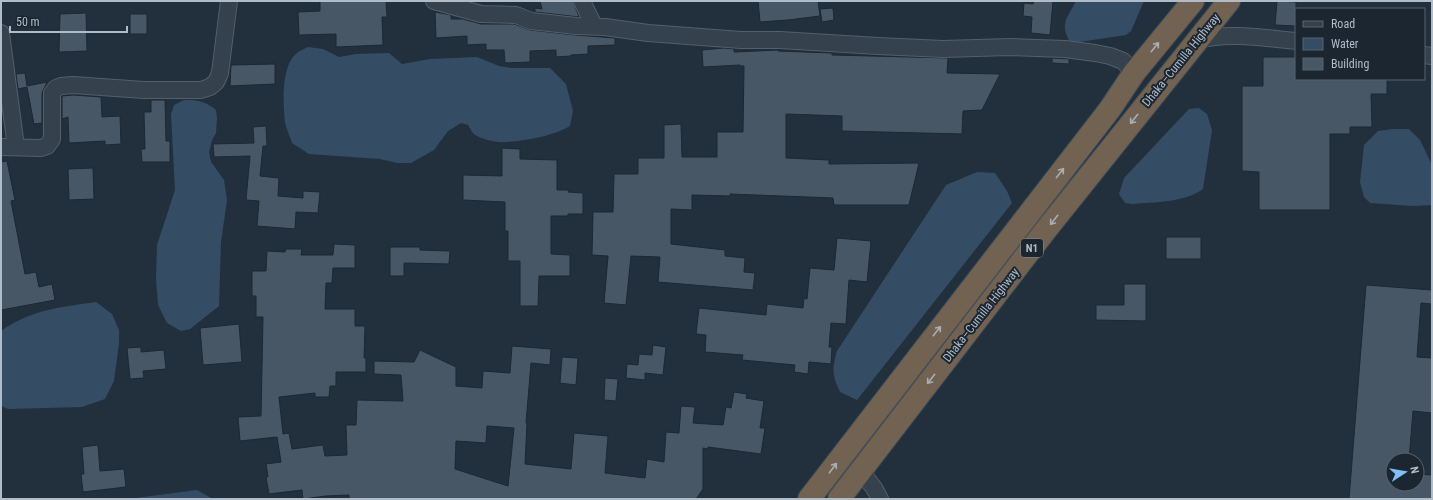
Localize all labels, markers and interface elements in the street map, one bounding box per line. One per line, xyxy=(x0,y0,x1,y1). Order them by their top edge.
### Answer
scale bar xyxy=(10,8,127,34)
legend xyxy=(1295,8,1425,80)
street label: Dhaka–Cumilla Highway xyxy=(1139,11,1223,109)
text: 50 m xyxy=(16,15,40,29)
text: Road xyxy=(1331,17,1355,31)
text: Water xyxy=(1331,37,1359,51)
one-way arrow xyxy=(1151,42,1159,53)
text: Building xyxy=(1331,57,1369,71)
one-way arrow xyxy=(1130,113,1139,124)
one-way arrow xyxy=(1055,168,1064,179)
one-way arrow xyxy=(1049,215,1058,226)
road number: N1 xyxy=(1021,239,1043,257)
street label: Dhaka–Cumilla Highway xyxy=(940,265,1022,365)
one-way arrow xyxy=(933,326,941,337)
one-way arrow xyxy=(927,373,936,384)
north arrow xyxy=(1385,452,1425,492)
one-way arrow xyxy=(828,463,837,474)
text: N xyxy=(1407,465,1421,475)

